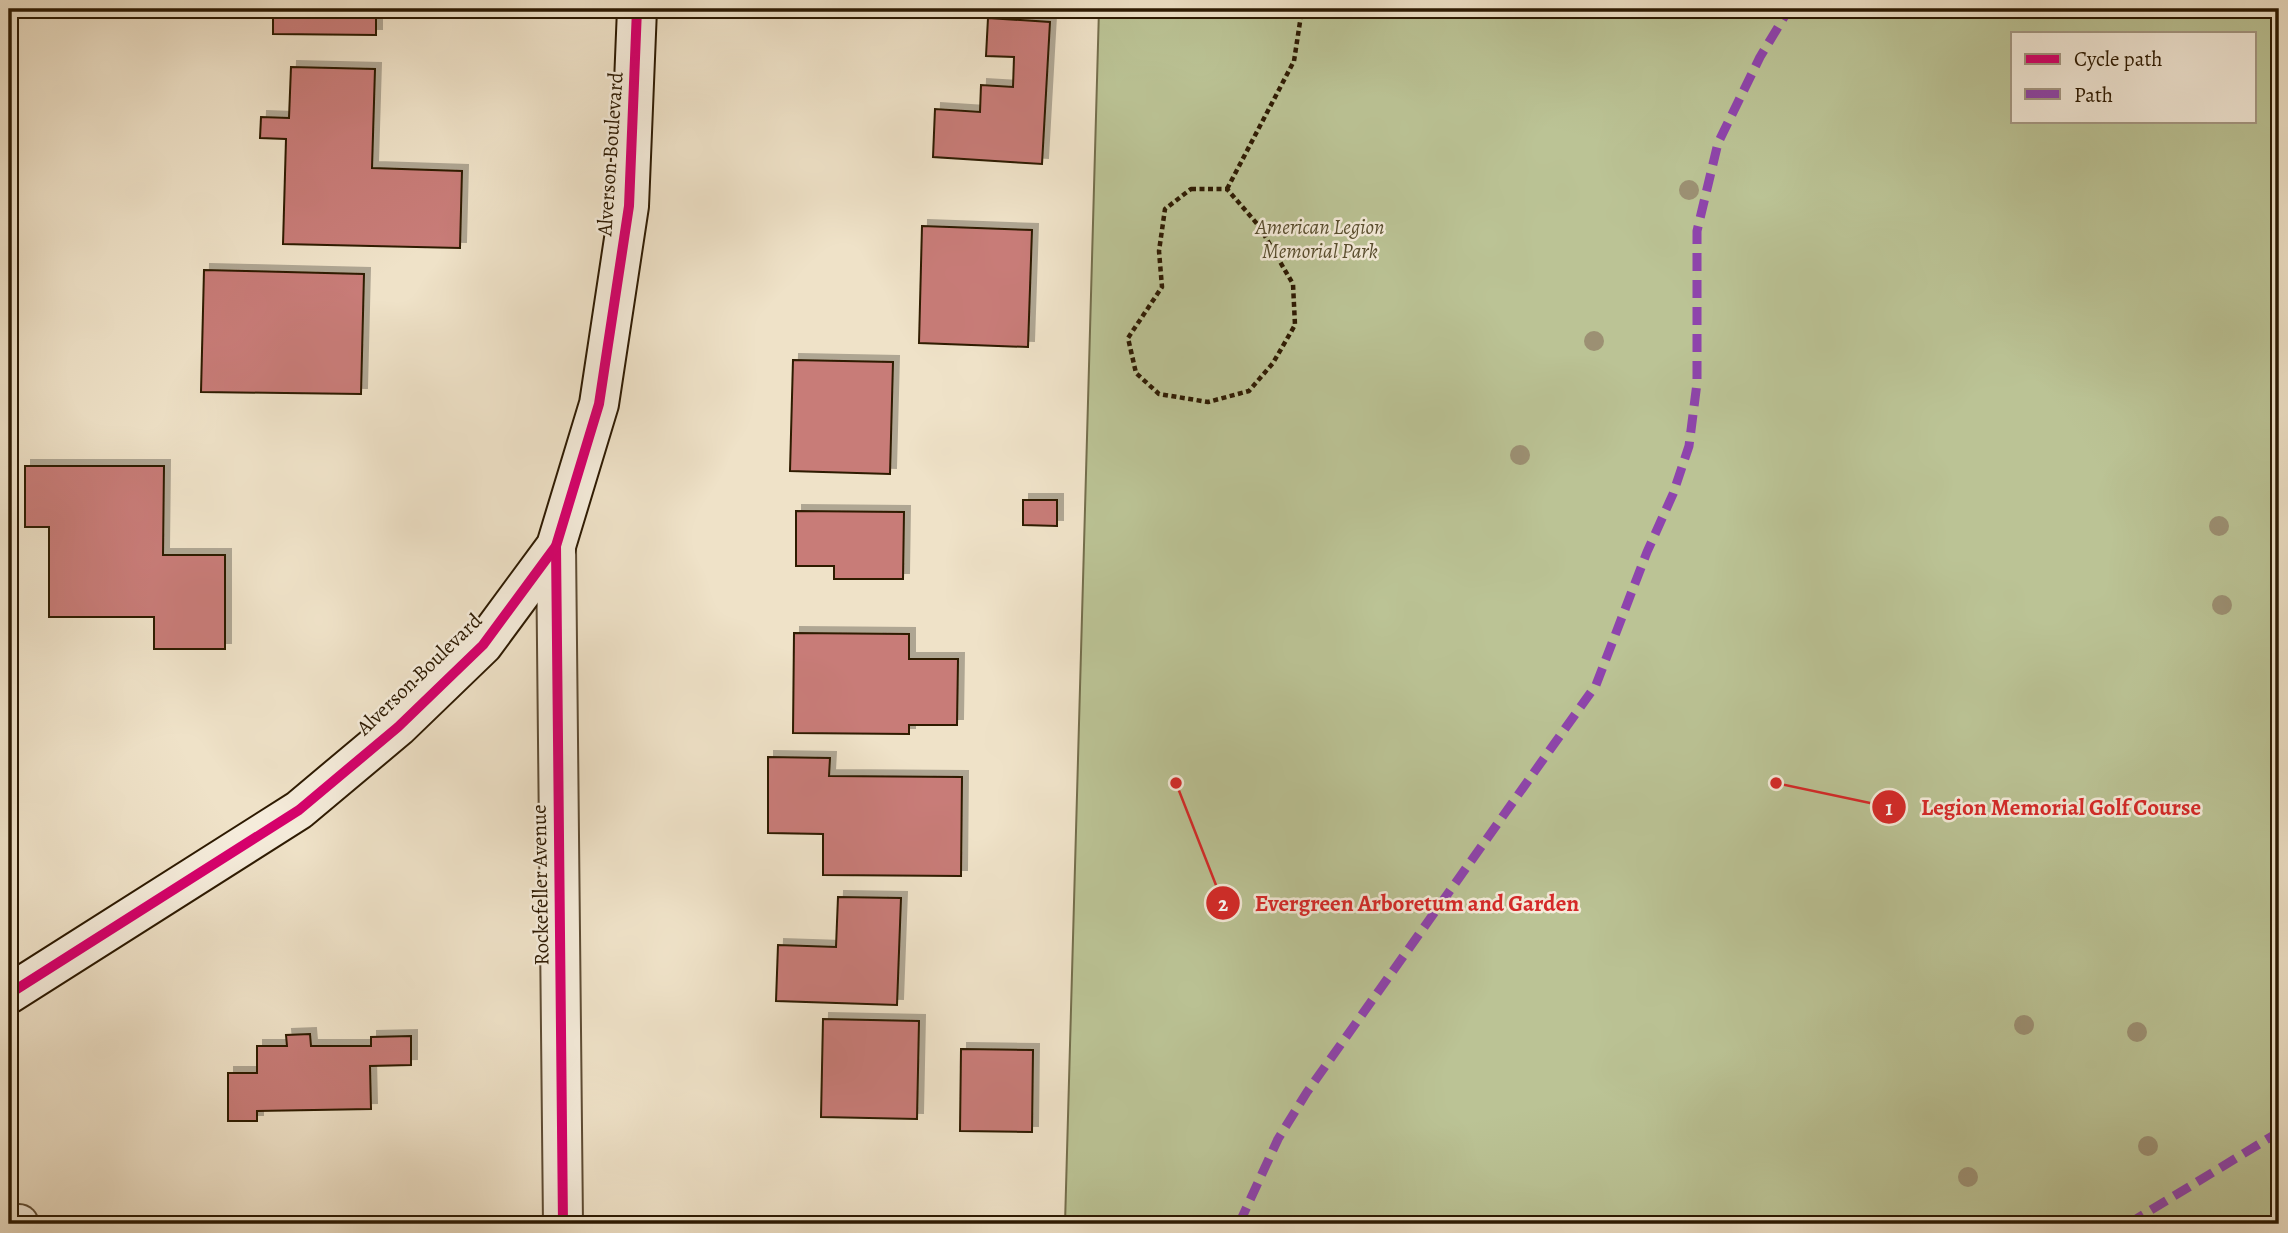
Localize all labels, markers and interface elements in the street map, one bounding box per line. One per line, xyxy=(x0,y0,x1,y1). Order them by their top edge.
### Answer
legend xyxy=(2011,32,2256,122)
text: Cycle path xyxy=(2074,45,2163,73)
street label: Alverson Boulevard xyxy=(590,70,630,238)
text: Path xyxy=(2074,81,2113,109)
park label: American Legion Memorial Park xyxy=(1255,213,1384,265)
street label: Alverson Boulevard xyxy=(349,606,488,742)
callout: Legion Memorial Golf Course xyxy=(1872,785,2215,829)
text: Legion Memorial Golf Course xyxy=(1921,792,2201,823)
text: 1 xyxy=(1885,794,1893,822)
street label: Rockefeller Avenue xyxy=(525,804,555,966)
callout: Evergreen Arboretum and Garden xyxy=(1205,881,1593,925)
text: Evergreen Arboretum and Garden xyxy=(1255,888,1579,919)
text: 2 xyxy=(1218,890,1228,918)

